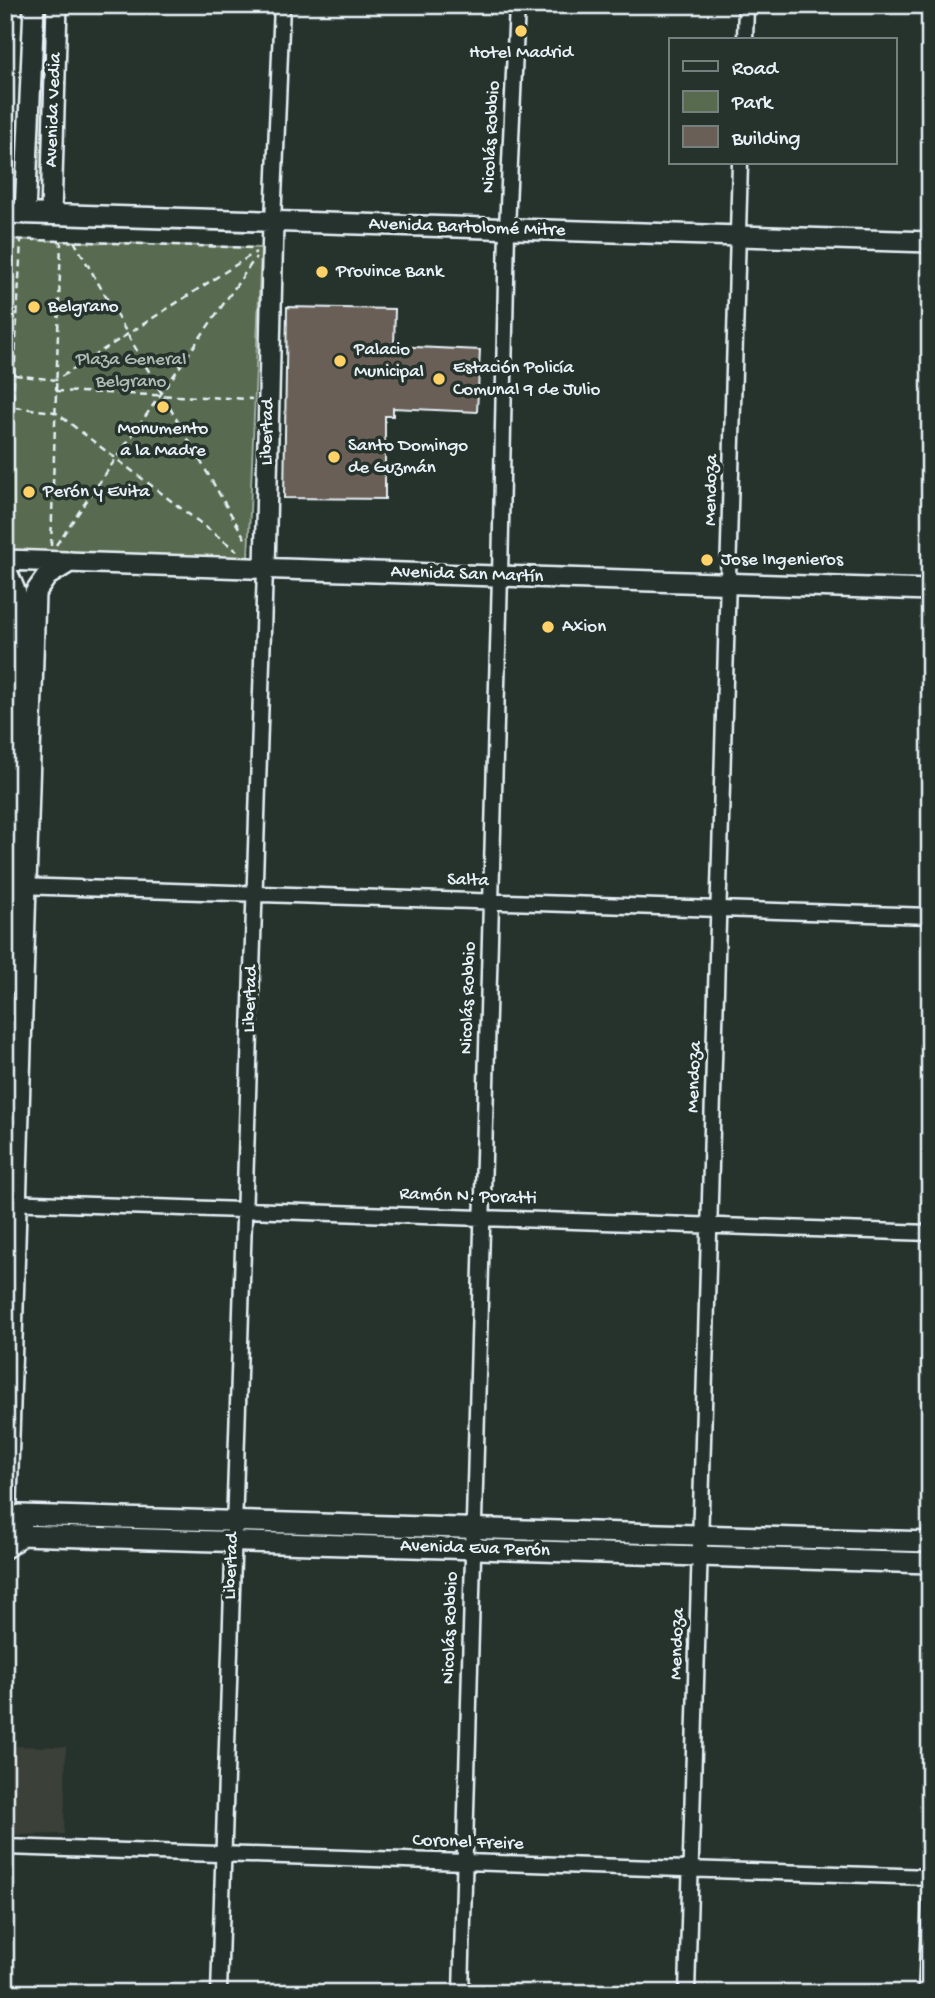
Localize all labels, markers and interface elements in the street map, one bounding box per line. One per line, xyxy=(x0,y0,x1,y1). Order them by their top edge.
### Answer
marker: Hotel Madrid xyxy=(513,23,529,39)
legend xyxy=(669,38,897,164)
place label: Hotel Madrid xyxy=(469,42,575,65)
street label: Avenida Vedia xyxy=(41,51,68,168)
text: Road xyxy=(732,58,780,83)
street label: Nicolás Robbio xyxy=(478,80,506,194)
text: Park xyxy=(731,92,775,117)
text: Building xyxy=(731,128,801,153)
street label: Avenida Bartolomé Mitre xyxy=(368,213,566,243)
place label: Province Bank xyxy=(335,261,445,284)
marker: Province Bank xyxy=(314,264,330,280)
place label: Belgrano xyxy=(47,296,119,319)
marker: Belgrano xyxy=(26,299,42,315)
place label: Palacio Municipal xyxy=(353,339,424,384)
park label: Plaza General Belgrano xyxy=(75,349,186,394)
marker: Palacio Municipal xyxy=(332,353,348,369)
place label: Estación Policía Comunal 9 de Julio xyxy=(453,357,601,402)
marker: Estación Policía Comunal 9 de Julio xyxy=(431,371,447,387)
street label: Libertad xyxy=(256,396,280,466)
marker: Monumento a la Madre xyxy=(155,399,171,415)
place label: Monumento a la Madre xyxy=(118,418,209,463)
place label: Santo Domingo de Guzmán xyxy=(348,435,468,480)
marker: Santo Domingo de Guzmán xyxy=(326,449,342,465)
street label: Mendoza xyxy=(700,452,724,526)
place label: Perón y Evita xyxy=(42,481,151,504)
marker: Perón y Evita xyxy=(21,484,37,500)
place label: Jose Ingenieros xyxy=(721,549,844,572)
marker: Jose Ingenieros xyxy=(699,552,715,568)
street label: Avenida San Martín xyxy=(390,561,544,589)
place label: Axion xyxy=(562,616,606,639)
marker: Axion xyxy=(540,619,556,635)
street label: Salta xyxy=(447,869,491,893)
street label: Nicolás Robbio xyxy=(456,941,482,1055)
street label: Libertad xyxy=(238,963,264,1033)
street label: Mendoza xyxy=(682,1039,708,1113)
street label: Ramón N. Poratti xyxy=(399,1183,537,1211)
street label: Libertad xyxy=(219,1530,245,1600)
street label: Avenida Eva Perón xyxy=(400,1535,550,1563)
street label: Nicolás Robbio xyxy=(438,1571,464,1685)
street label: Mendoza xyxy=(665,1606,691,1680)
street label: Coronel Freire xyxy=(412,1830,524,1856)

